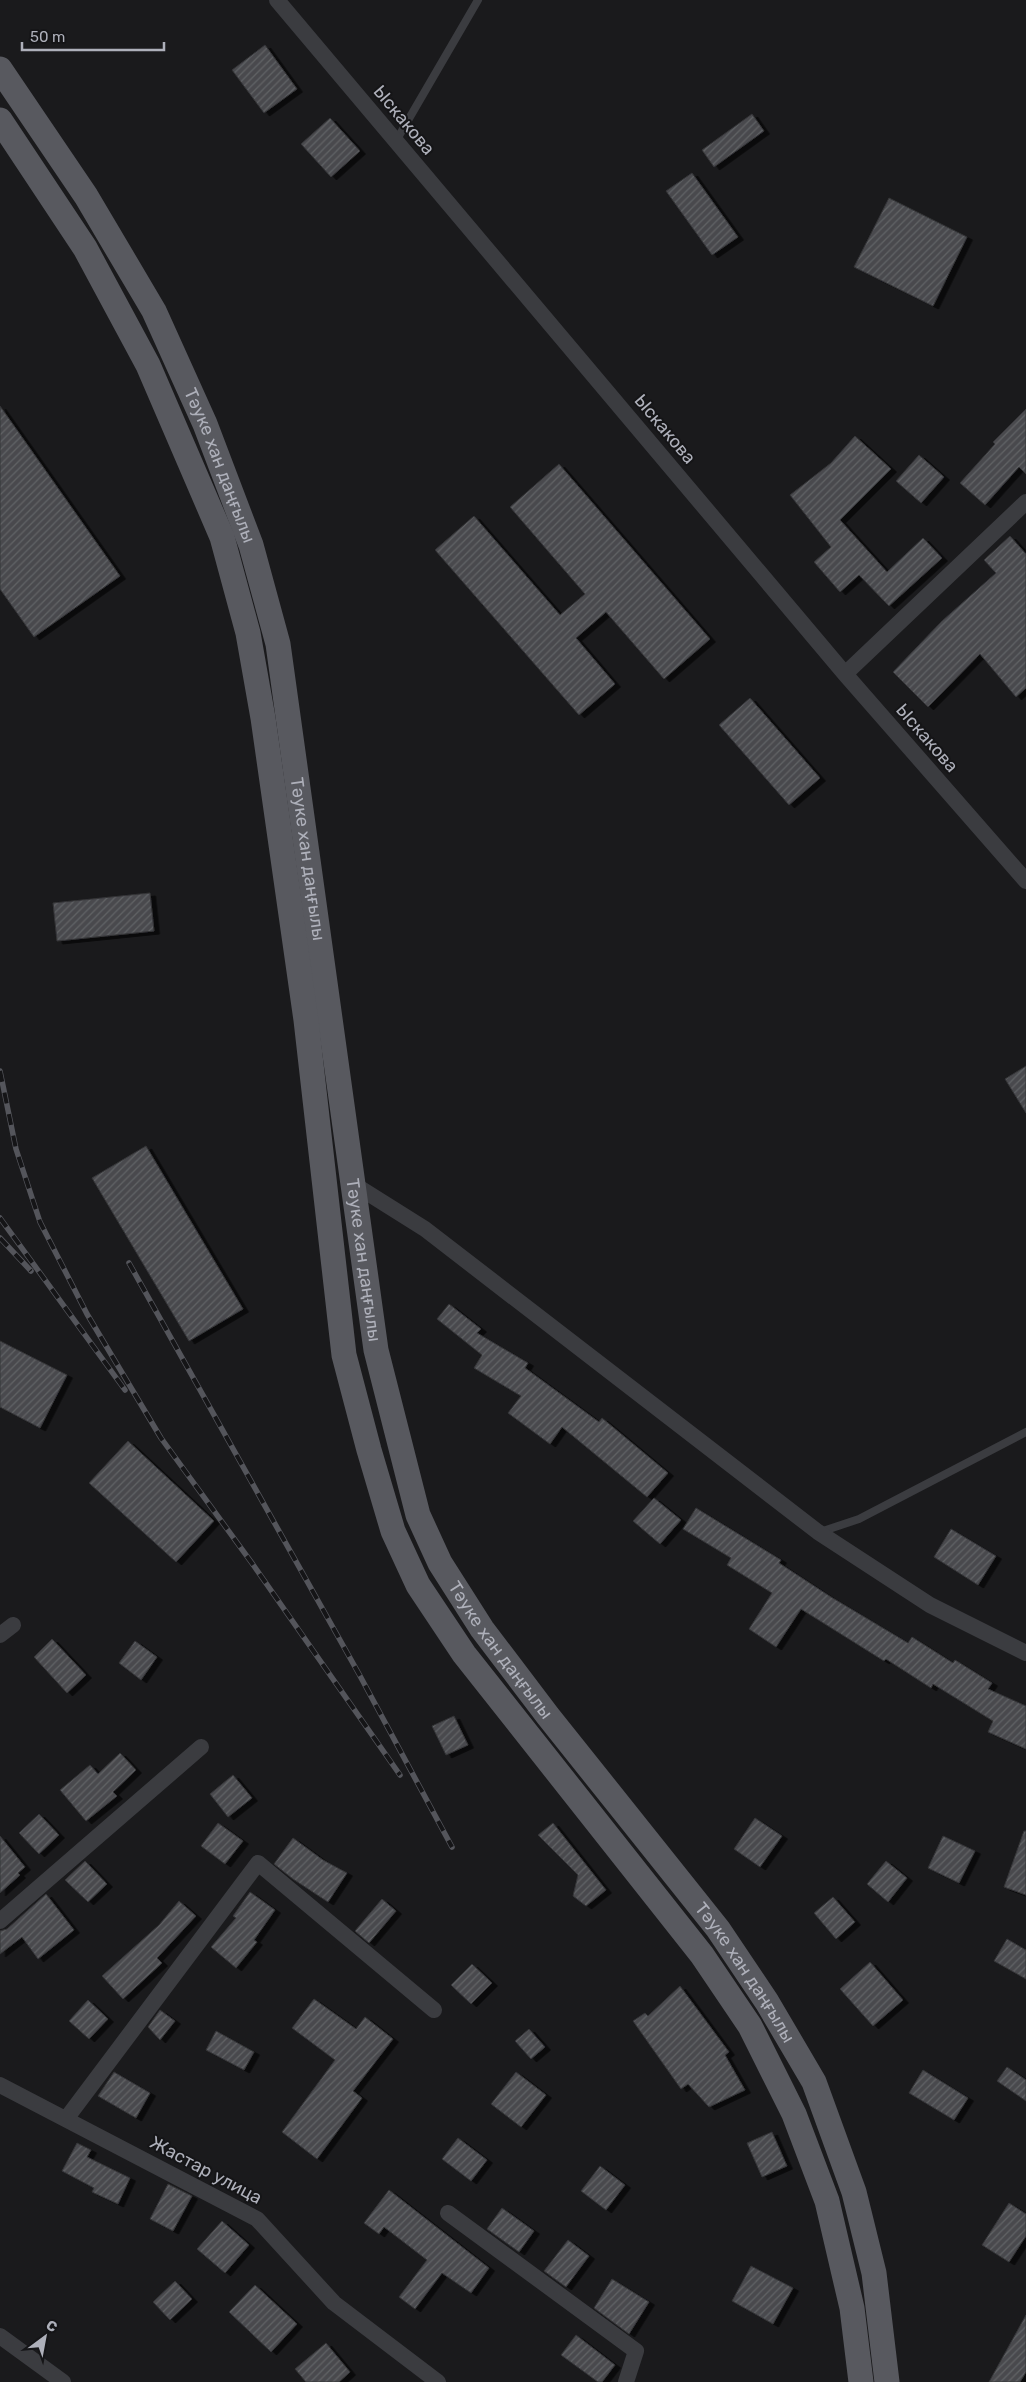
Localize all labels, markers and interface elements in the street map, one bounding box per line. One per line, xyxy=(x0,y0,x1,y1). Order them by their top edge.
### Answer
scale bar xyxy=(22,20,165,52)
text: 50 m xyxy=(30,28,65,46)
street label: Ыскакова xyxy=(369,81,439,159)
street label: Тәуке хан даңғылы xyxy=(179,385,260,546)
street label: Ыскакова xyxy=(630,390,700,468)
street label: Ыскакова xyxy=(891,699,963,777)
street label: Тәуке хан даңғылы xyxy=(286,776,330,942)
street label: Тәуке хан даңғылы xyxy=(341,1177,386,1343)
street label: Тәуке хан даңғылы xyxy=(444,1577,557,1723)
street label: Тәуке хан даңғылы xyxy=(690,1898,800,2047)
street label: Жастар улица xyxy=(146,2131,266,2209)
north arrow xyxy=(20,2312,70,2362)
text: С xyxy=(43,2317,60,2336)

